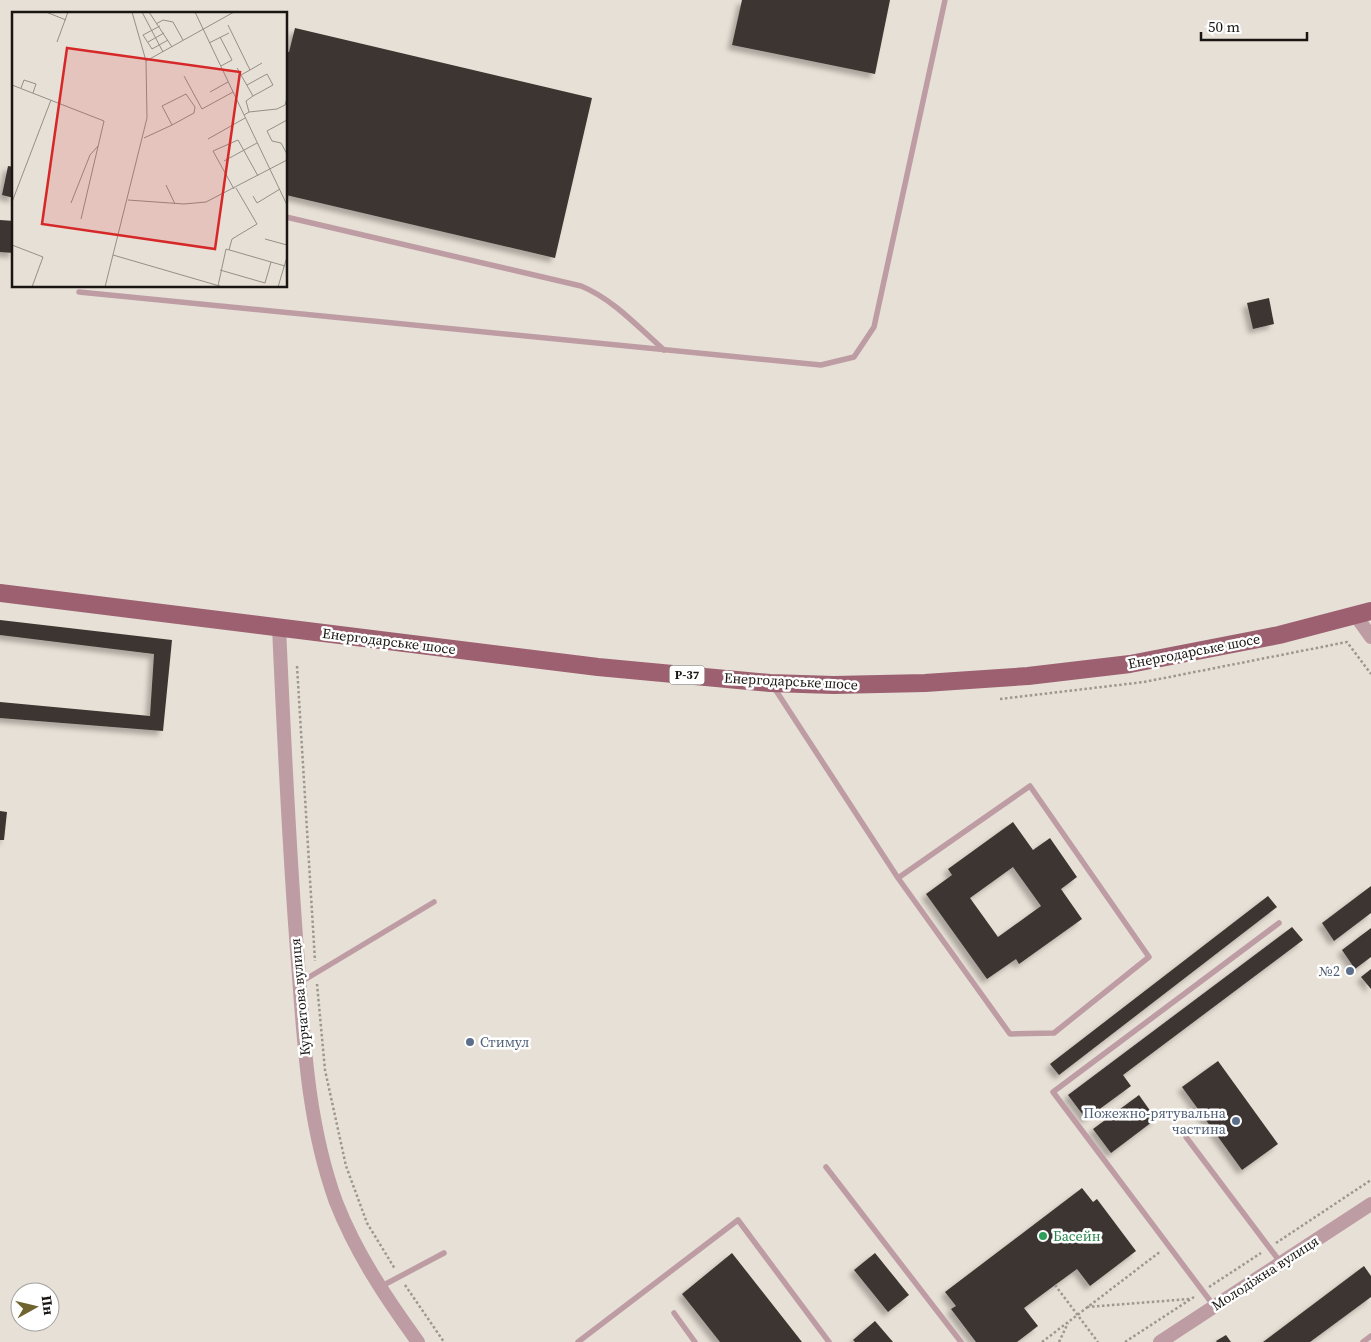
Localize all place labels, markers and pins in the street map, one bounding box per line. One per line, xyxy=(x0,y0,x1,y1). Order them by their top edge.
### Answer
place label: №2 xyxy=(1319,961,1340,981)
marker: №2 xyxy=(1344,965,1356,977)
place label: Стимул xyxy=(480,1032,529,1052)
marker: Стимул xyxy=(464,1036,476,1048)
place label: Пожежно-рятувальна частина xyxy=(1083,1103,1227,1139)
marker: Пожежно-рятувальна частина xyxy=(1230,1115,1242,1127)
place label: Басейн xyxy=(1053,1226,1101,1246)
marker: Басейн xyxy=(1037,1230,1049,1242)

